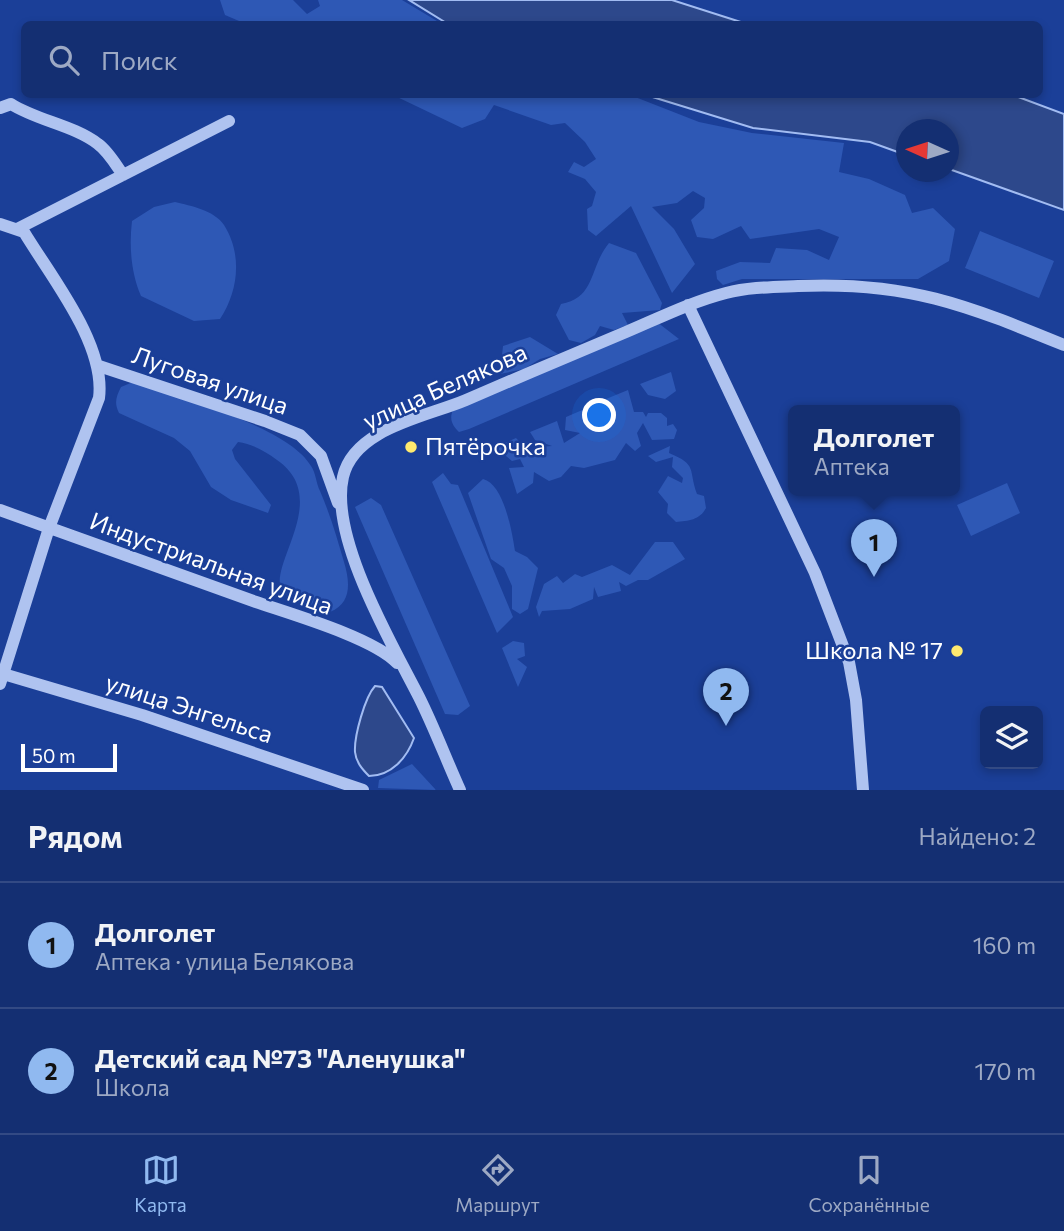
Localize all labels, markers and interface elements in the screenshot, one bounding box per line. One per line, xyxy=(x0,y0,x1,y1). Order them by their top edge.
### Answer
search box xyxy=(21,21,1043,98)
icon: search xyxy=(45,41,83,79)
text: Поиск xyxy=(101,44,178,75)
north arrow xyxy=(896,119,959,182)
street label: улица Белякова xyxy=(358,337,531,435)
street label: Луговая улица xyxy=(129,339,292,420)
your location xyxy=(582,398,616,432)
popup xyxy=(788,405,960,496)
text: Долголет xyxy=(814,421,934,452)
place label: Пятёрочка xyxy=(425,431,546,460)
marker: Пятёрочка xyxy=(403,439,419,455)
text: Аптека xyxy=(814,452,890,480)
street label: Индустриальная улица xyxy=(86,505,337,620)
pin: 1 xyxy=(851,519,897,577)
place label: Школа № 17 xyxy=(805,635,943,664)
marker: Школа № 17 xyxy=(949,643,965,659)
street label: улица Энгельса xyxy=(102,667,277,748)
pin: 2 xyxy=(703,668,749,726)
map controls xyxy=(980,706,1043,769)
button: layers xyxy=(980,706,1043,769)
scale bar xyxy=(21,741,117,773)
text: 50 m xyxy=(32,744,76,767)
text: Рядом xyxy=(28,817,122,854)
text: Найдено: 2 xyxy=(919,822,1036,850)
text: Долголет xyxy=(95,916,215,947)
text: 1 xyxy=(46,931,56,959)
text: 160 m xyxy=(973,931,1036,959)
text: Аптека · улица Белякова xyxy=(95,947,354,975)
text: Детский сад №73 "Аленушка" xyxy=(95,1042,466,1073)
text: 2 xyxy=(44,1057,58,1085)
text: 170 m xyxy=(975,1057,1036,1085)
text: Школа xyxy=(95,1073,170,1101)
tab: Карта xyxy=(134,1151,187,1216)
tab: Маршрут xyxy=(455,1151,540,1216)
tab: Сохранённые xyxy=(808,1151,930,1216)

